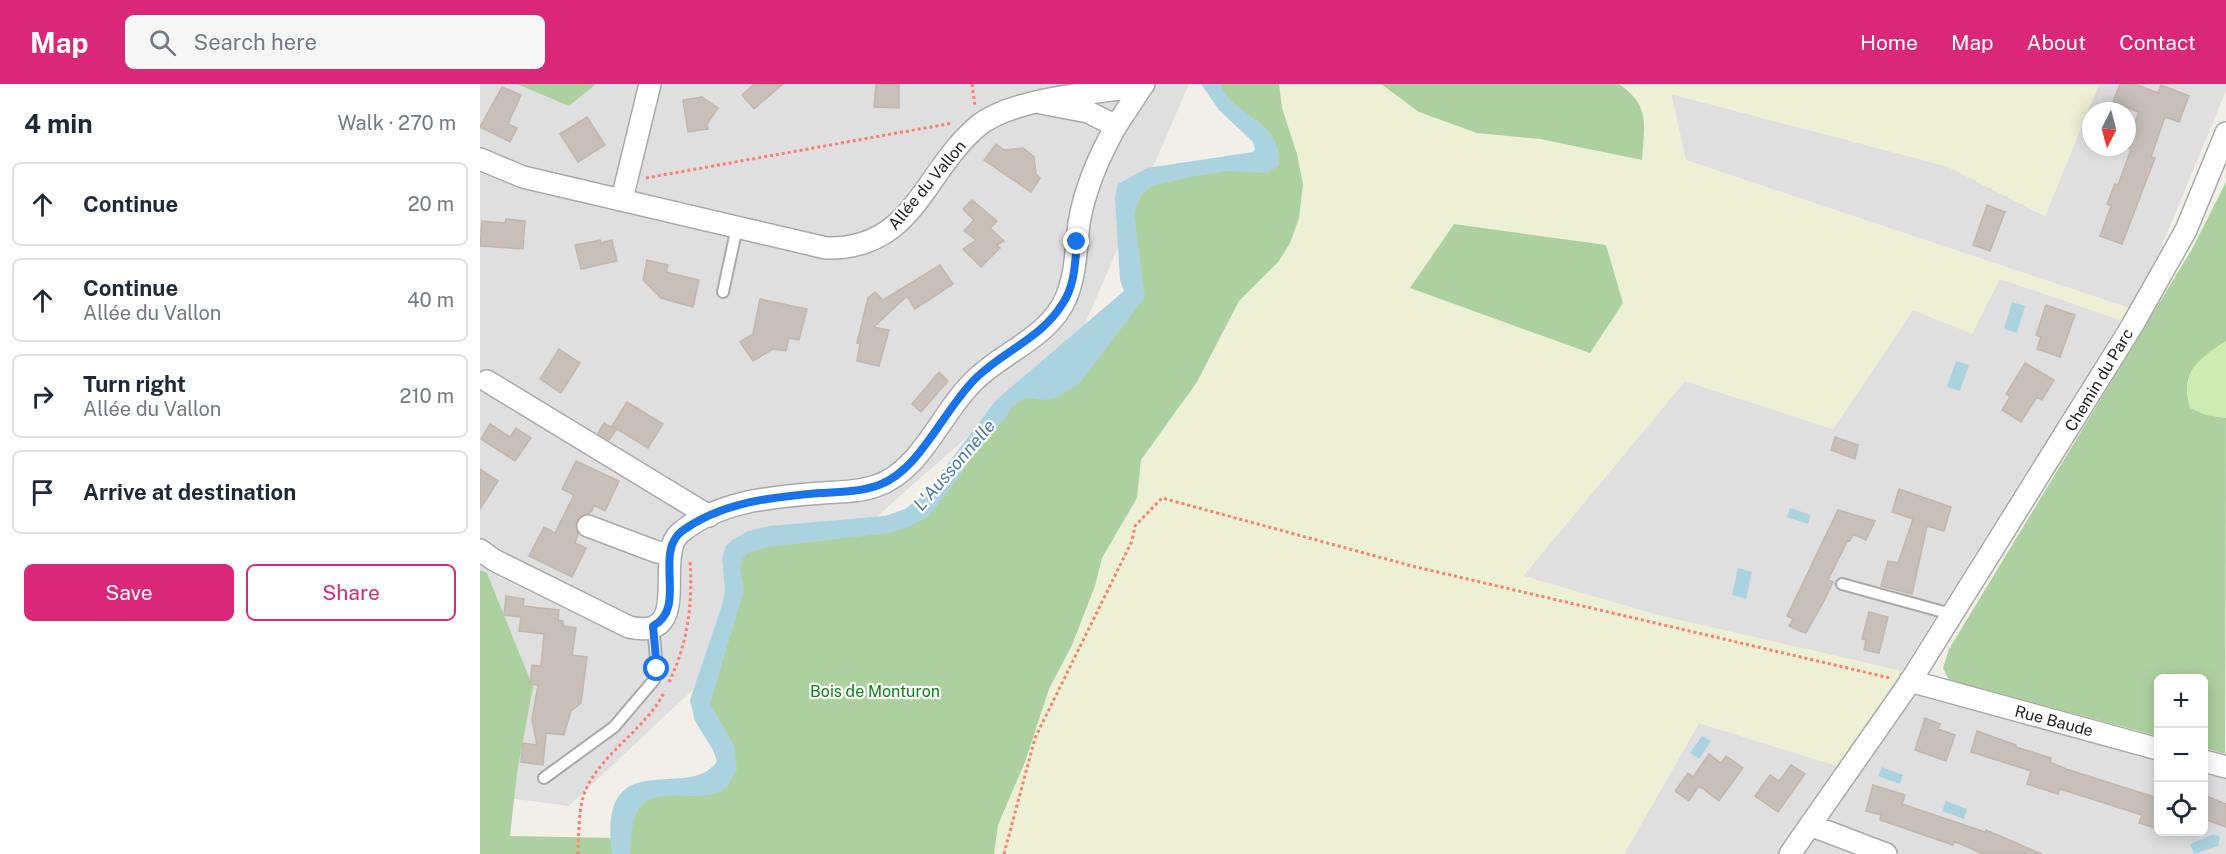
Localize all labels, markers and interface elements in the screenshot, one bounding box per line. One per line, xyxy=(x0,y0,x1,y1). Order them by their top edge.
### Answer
search box xyxy=(125,15,545,69)
text: Map xyxy=(30,26,89,59)
icon: search xyxy=(146,26,179,59)
text: Search here xyxy=(194,29,317,55)
text: Home xyxy=(1860,30,1918,55)
text: Map xyxy=(1951,30,1994,55)
text: About xyxy=(2027,30,2086,55)
text: Contact xyxy=(2119,30,2196,55)
north arrow xyxy=(2082,102,2136,156)
text: 4 min xyxy=(24,108,93,139)
text: Walk · 270 m xyxy=(337,111,456,135)
street label: Allée du Vallon xyxy=(884,136,970,234)
icon: ahead xyxy=(26,188,59,221)
text: Continue xyxy=(83,191,178,217)
text: 20 m xyxy=(408,192,454,216)
route end xyxy=(1063,228,1089,254)
text: Continue xyxy=(83,275,178,301)
icon: ahead xyxy=(26,284,59,317)
text: 40 m xyxy=(407,288,454,312)
text: Allée du Vallon xyxy=(83,301,221,325)
street label: Chemin du Parc xyxy=(2061,325,2137,435)
text: Turn right xyxy=(83,371,186,397)
icon: right xyxy=(26,380,59,413)
text: 210 m xyxy=(400,384,454,408)
text: Allée du Vallon xyxy=(83,397,221,421)
water label: L'Aussonnelle xyxy=(909,415,999,515)
icon: arrive xyxy=(26,476,59,509)
text: Arrive at destination xyxy=(83,479,296,505)
button: Save xyxy=(24,564,234,621)
button: Share xyxy=(246,564,456,621)
route start xyxy=(643,655,669,681)
map controls xyxy=(2154,674,2208,836)
button: + xyxy=(2154,674,2208,728)
park label: Bois de Monturon xyxy=(810,682,940,701)
street label: Rue Baude xyxy=(2013,701,2095,741)
button: − xyxy=(2154,728,2208,782)
button: locate xyxy=(2154,782,2208,836)

